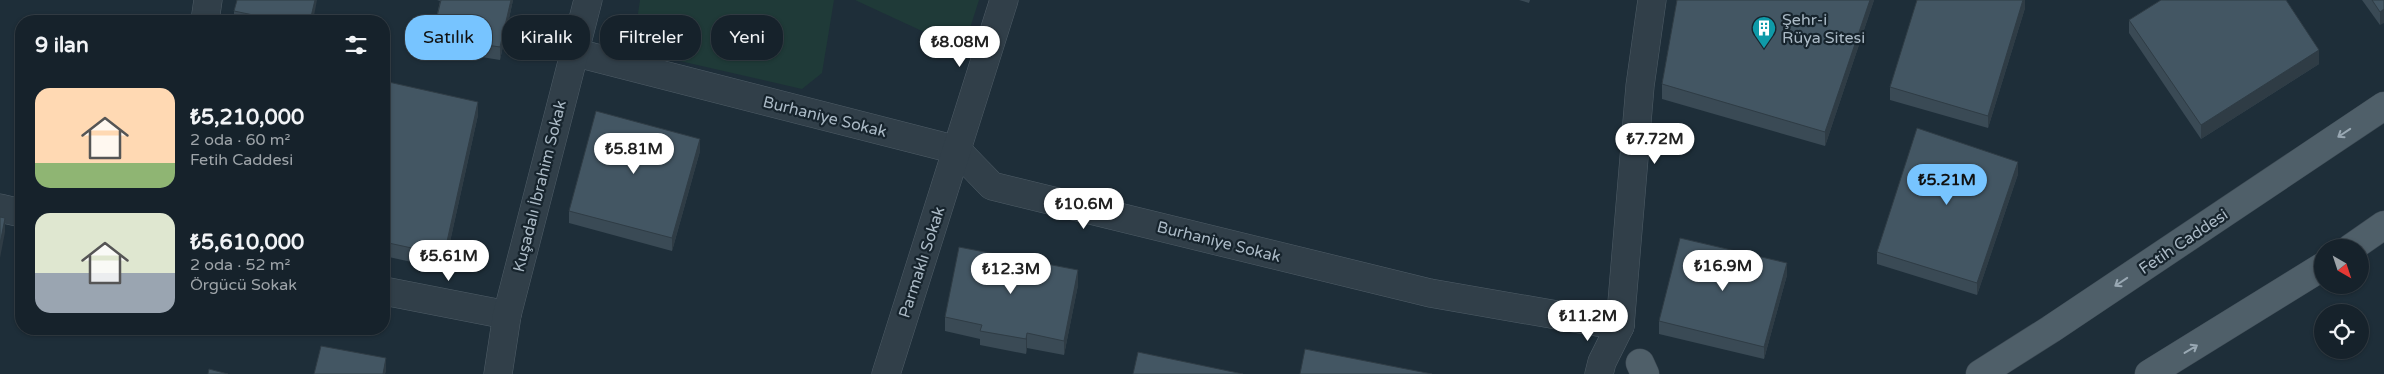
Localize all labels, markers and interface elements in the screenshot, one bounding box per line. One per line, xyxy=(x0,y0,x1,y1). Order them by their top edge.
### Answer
place label: Şehr-i Rüya Sitesi xyxy=(1782,10,1865,48)
chip: Satılık xyxy=(405,15,492,60)
chip: Kiralık xyxy=(502,15,590,60)
chip: Filtreler xyxy=(600,15,701,60)
chip: Yeni xyxy=(711,15,783,60)
building icon: Şehr-i Rüya Sitesi xyxy=(1751,15,1777,49)
pin: ₺8.08M xyxy=(919,26,1001,68)
icon: filters xyxy=(342,31,370,59)
text: ₺8.08M xyxy=(931,32,989,52)
text: 9 ilan xyxy=(35,33,89,58)
street label: Burhaniye Sokak xyxy=(761,92,889,142)
street label: Kuşadalı İbrahim Sokak xyxy=(509,98,571,274)
text: ₺5,210,000 xyxy=(190,105,304,130)
icon: home xyxy=(75,108,135,168)
pin: ₺7.72M xyxy=(1614,122,1696,165)
one-way arrow xyxy=(2337,128,2351,138)
text: ₺7.72M xyxy=(1626,129,1684,149)
text: 2 oda · 60 m² xyxy=(190,130,290,150)
pin: ₺5.81M xyxy=(593,132,675,175)
text: ₺5.81M xyxy=(605,139,663,159)
text: Fetih Caddesi xyxy=(190,150,293,170)
pin: ₺5.21M xyxy=(1906,164,1988,206)
text: ₺5.21M xyxy=(1918,170,1976,190)
pin: ₺10.6M xyxy=(1043,188,1125,230)
text: ₺10.6M xyxy=(1055,194,1113,214)
street label: Parmaklı Sokak xyxy=(895,204,949,320)
street label: Fetih Caddesi xyxy=(2135,205,2232,279)
street label: Burhaniye Sokak xyxy=(1155,217,1283,267)
text: ₺5,610,000 xyxy=(190,230,304,255)
icon: home xyxy=(75,233,135,293)
north arrow xyxy=(2314,239,2369,294)
map controls xyxy=(2314,239,2369,359)
pin: ₺5.61M xyxy=(408,240,490,282)
text: ₺5.61M xyxy=(420,246,478,266)
pin: ₺16.9M xyxy=(1682,250,1764,292)
pin: ₺12.3M xyxy=(970,252,1052,295)
text: 2 oda · 52 m² xyxy=(190,255,290,275)
text: ₺16.9M xyxy=(1694,256,1752,276)
text: ₺12.3M xyxy=(982,259,1040,279)
text: Örgücü Sokak xyxy=(190,275,297,295)
one-way arrow xyxy=(2115,277,2129,287)
pin: ₺11.2M xyxy=(1547,300,1629,342)
button: locate xyxy=(2314,304,2369,359)
text: ₺11.2M xyxy=(1559,306,1617,326)
one-way arrow xyxy=(2183,343,2197,353)

